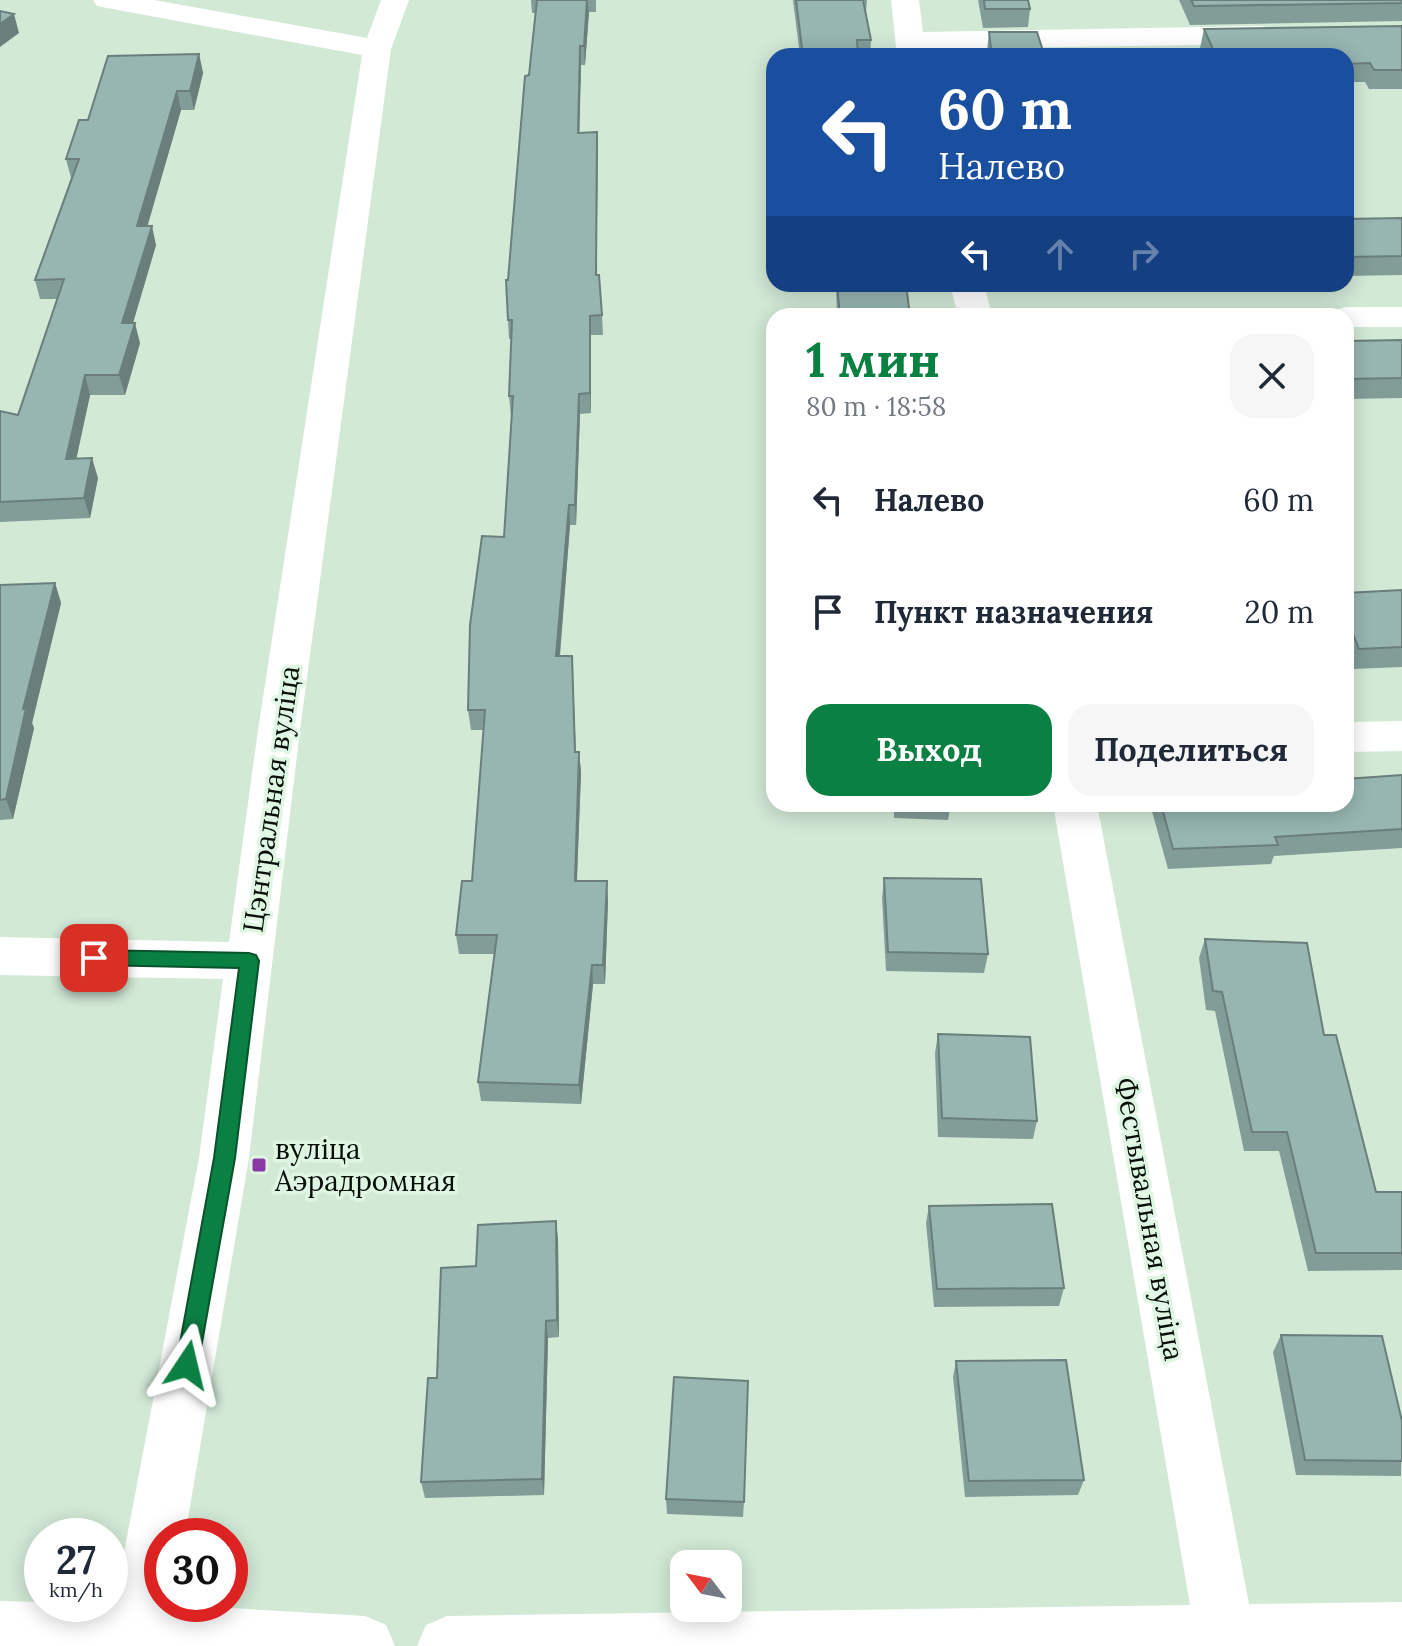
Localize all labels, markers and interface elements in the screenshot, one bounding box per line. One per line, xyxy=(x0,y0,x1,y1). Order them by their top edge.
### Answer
text: 60 m xyxy=(938,73,1072,144)
icon: left xyxy=(806,80,910,184)
text: Налево xyxy=(938,143,1065,189)
icon: left xyxy=(954,232,998,276)
icon: ahead xyxy=(1038,232,1082,276)
icon: right xyxy=(1122,232,1166,276)
text: 1 мин xyxy=(806,329,940,390)
button: close xyxy=(1230,334,1314,418)
text: 80 m · 18:58 xyxy=(806,390,946,423)
icon: left xyxy=(806,478,850,522)
text: Налево xyxy=(874,481,984,519)
text: 60 m xyxy=(1243,481,1314,519)
icon: arrive xyxy=(806,590,850,634)
text: Пункт назначения xyxy=(874,593,1153,631)
text: 20 m xyxy=(1245,593,1314,631)
street label: Цэнтральная вуліца xyxy=(234,663,308,935)
button: Выход xyxy=(806,704,1052,796)
button: Поделиться xyxy=(1068,704,1314,796)
pin xyxy=(60,924,128,992)
icon: arrive xyxy=(72,936,116,980)
street label: Фестывальная вуліца xyxy=(1107,1075,1193,1363)
place label: вуліца Аэрадромная xyxy=(274,1131,456,1199)
marker: вуліца Аэрадромная xyxy=(250,1156,268,1174)
position arrow xyxy=(145,1323,229,1407)
speed limit sign: 30 xyxy=(144,1518,248,1622)
text: 27 xyxy=(56,1534,96,1585)
north arrow xyxy=(670,1550,742,1622)
map controls xyxy=(670,1550,742,1622)
text: km/h xyxy=(49,1577,103,1602)

